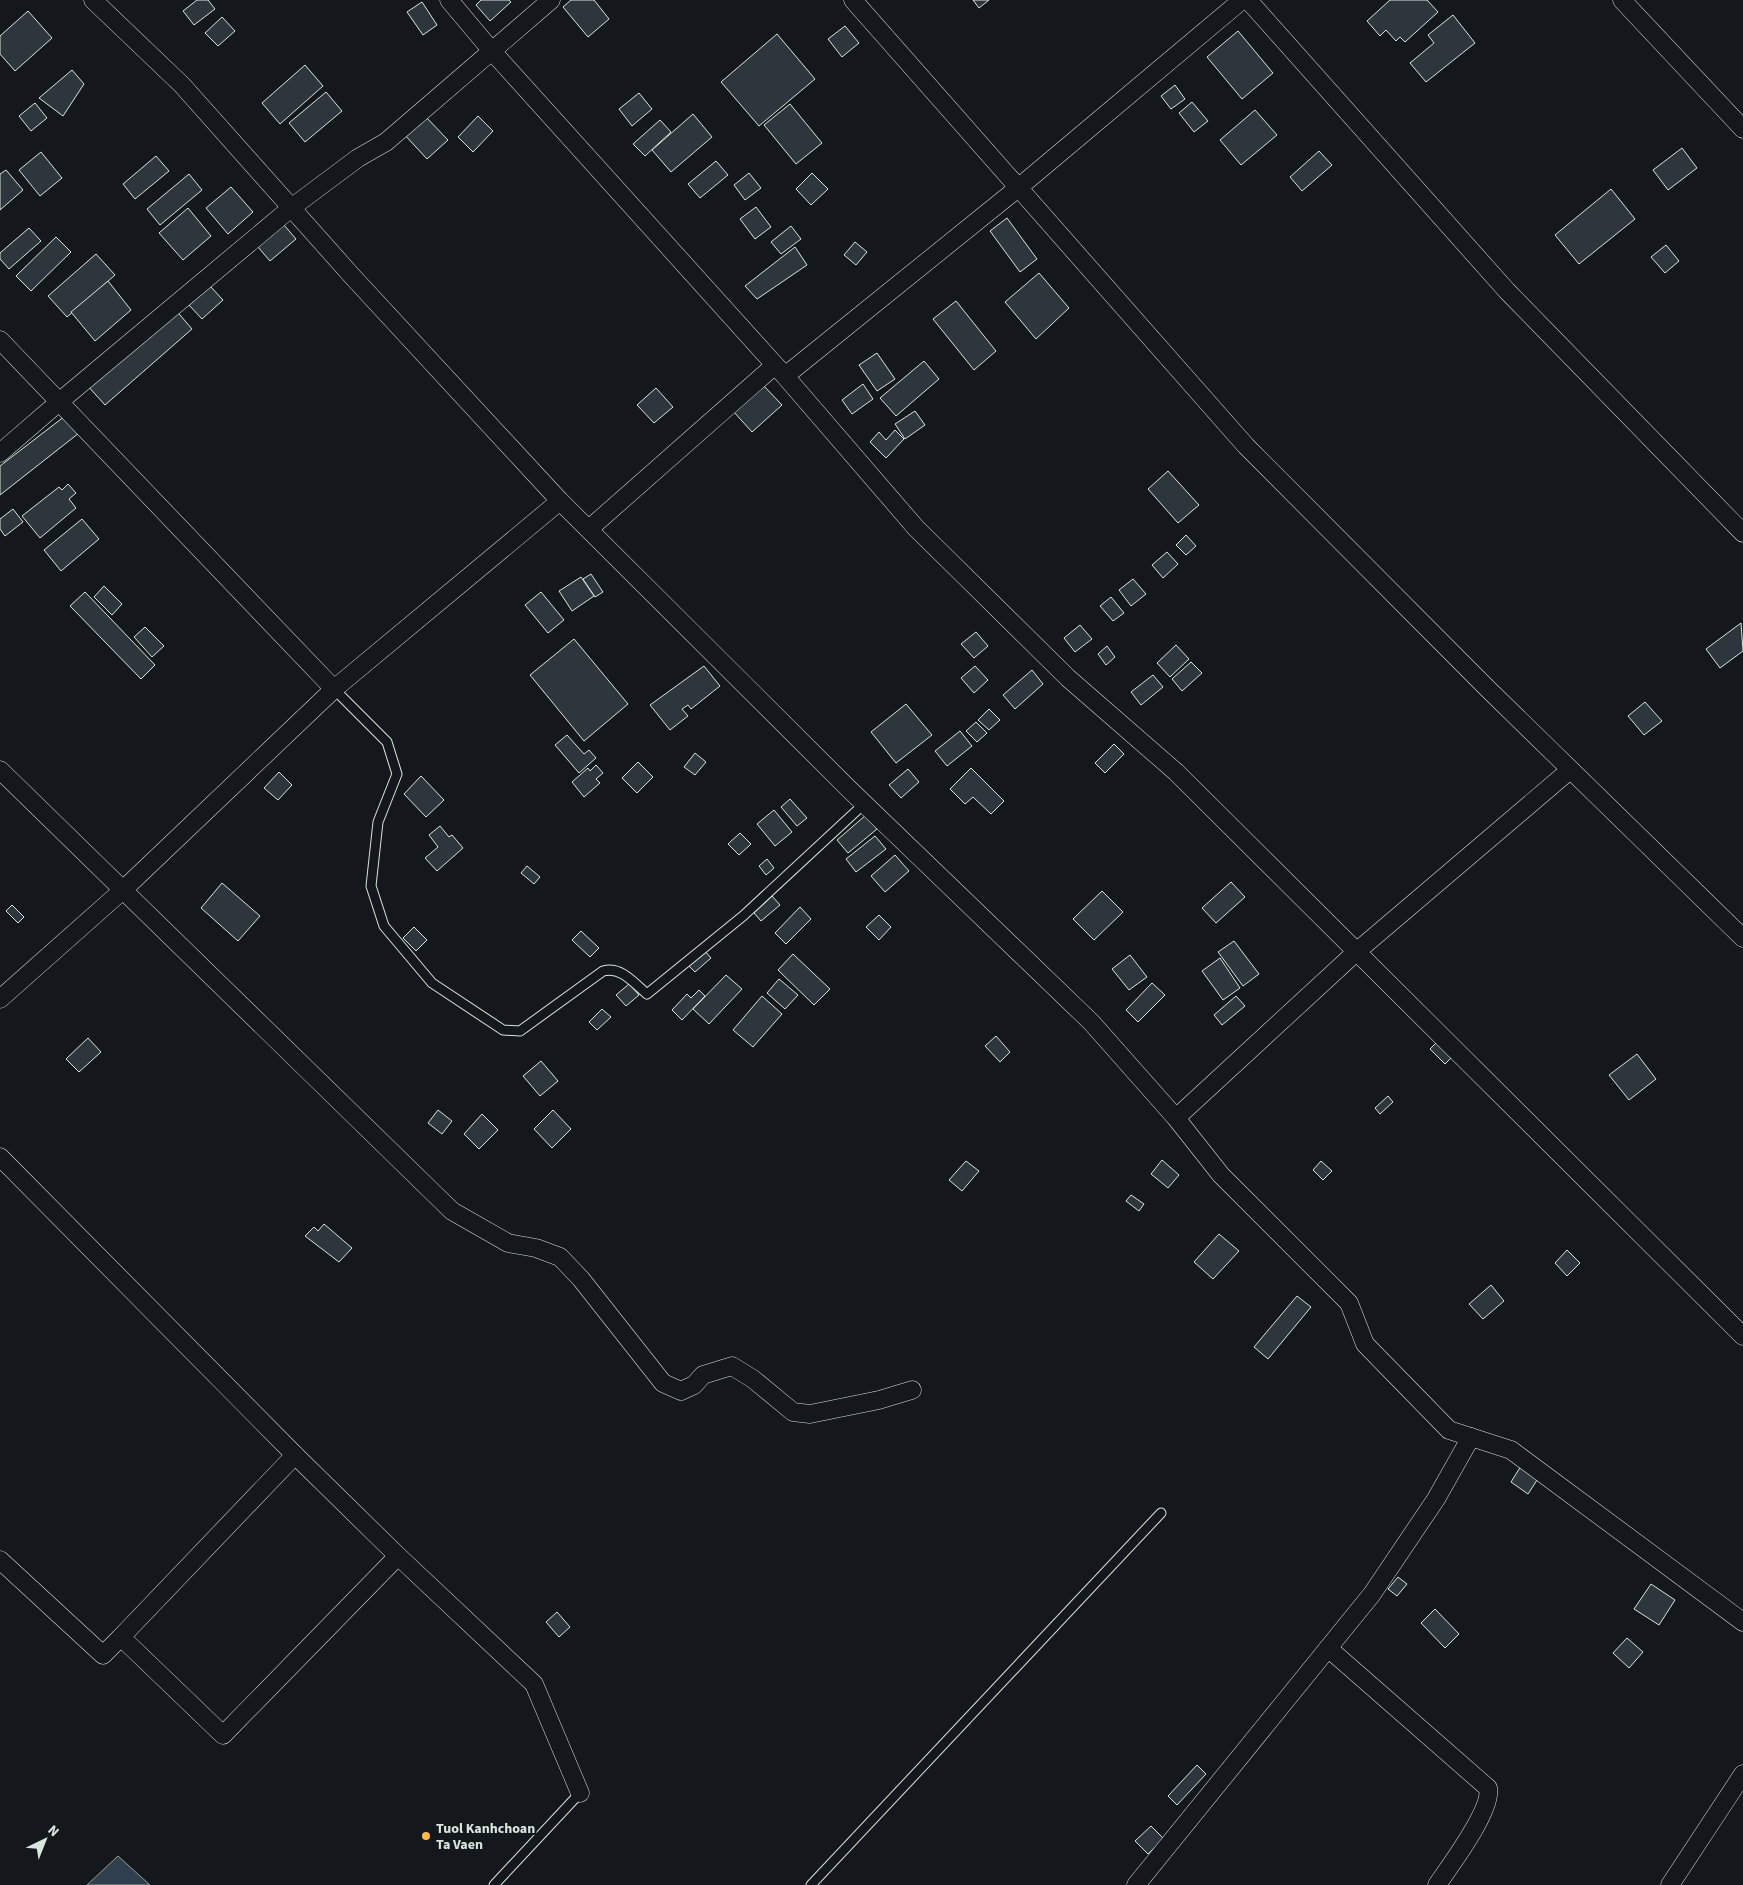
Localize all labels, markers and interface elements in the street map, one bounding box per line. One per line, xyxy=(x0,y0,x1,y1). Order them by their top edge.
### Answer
north arrow xyxy=(20,1815,70,1865)
place label: Tuol Kanhchoan Ta Vaen xyxy=(436,1819,535,1855)
text: N xyxy=(43,1821,63,1842)
marker: Tuol Kanhchoan Ta Vaen xyxy=(420,1830,432,1842)

